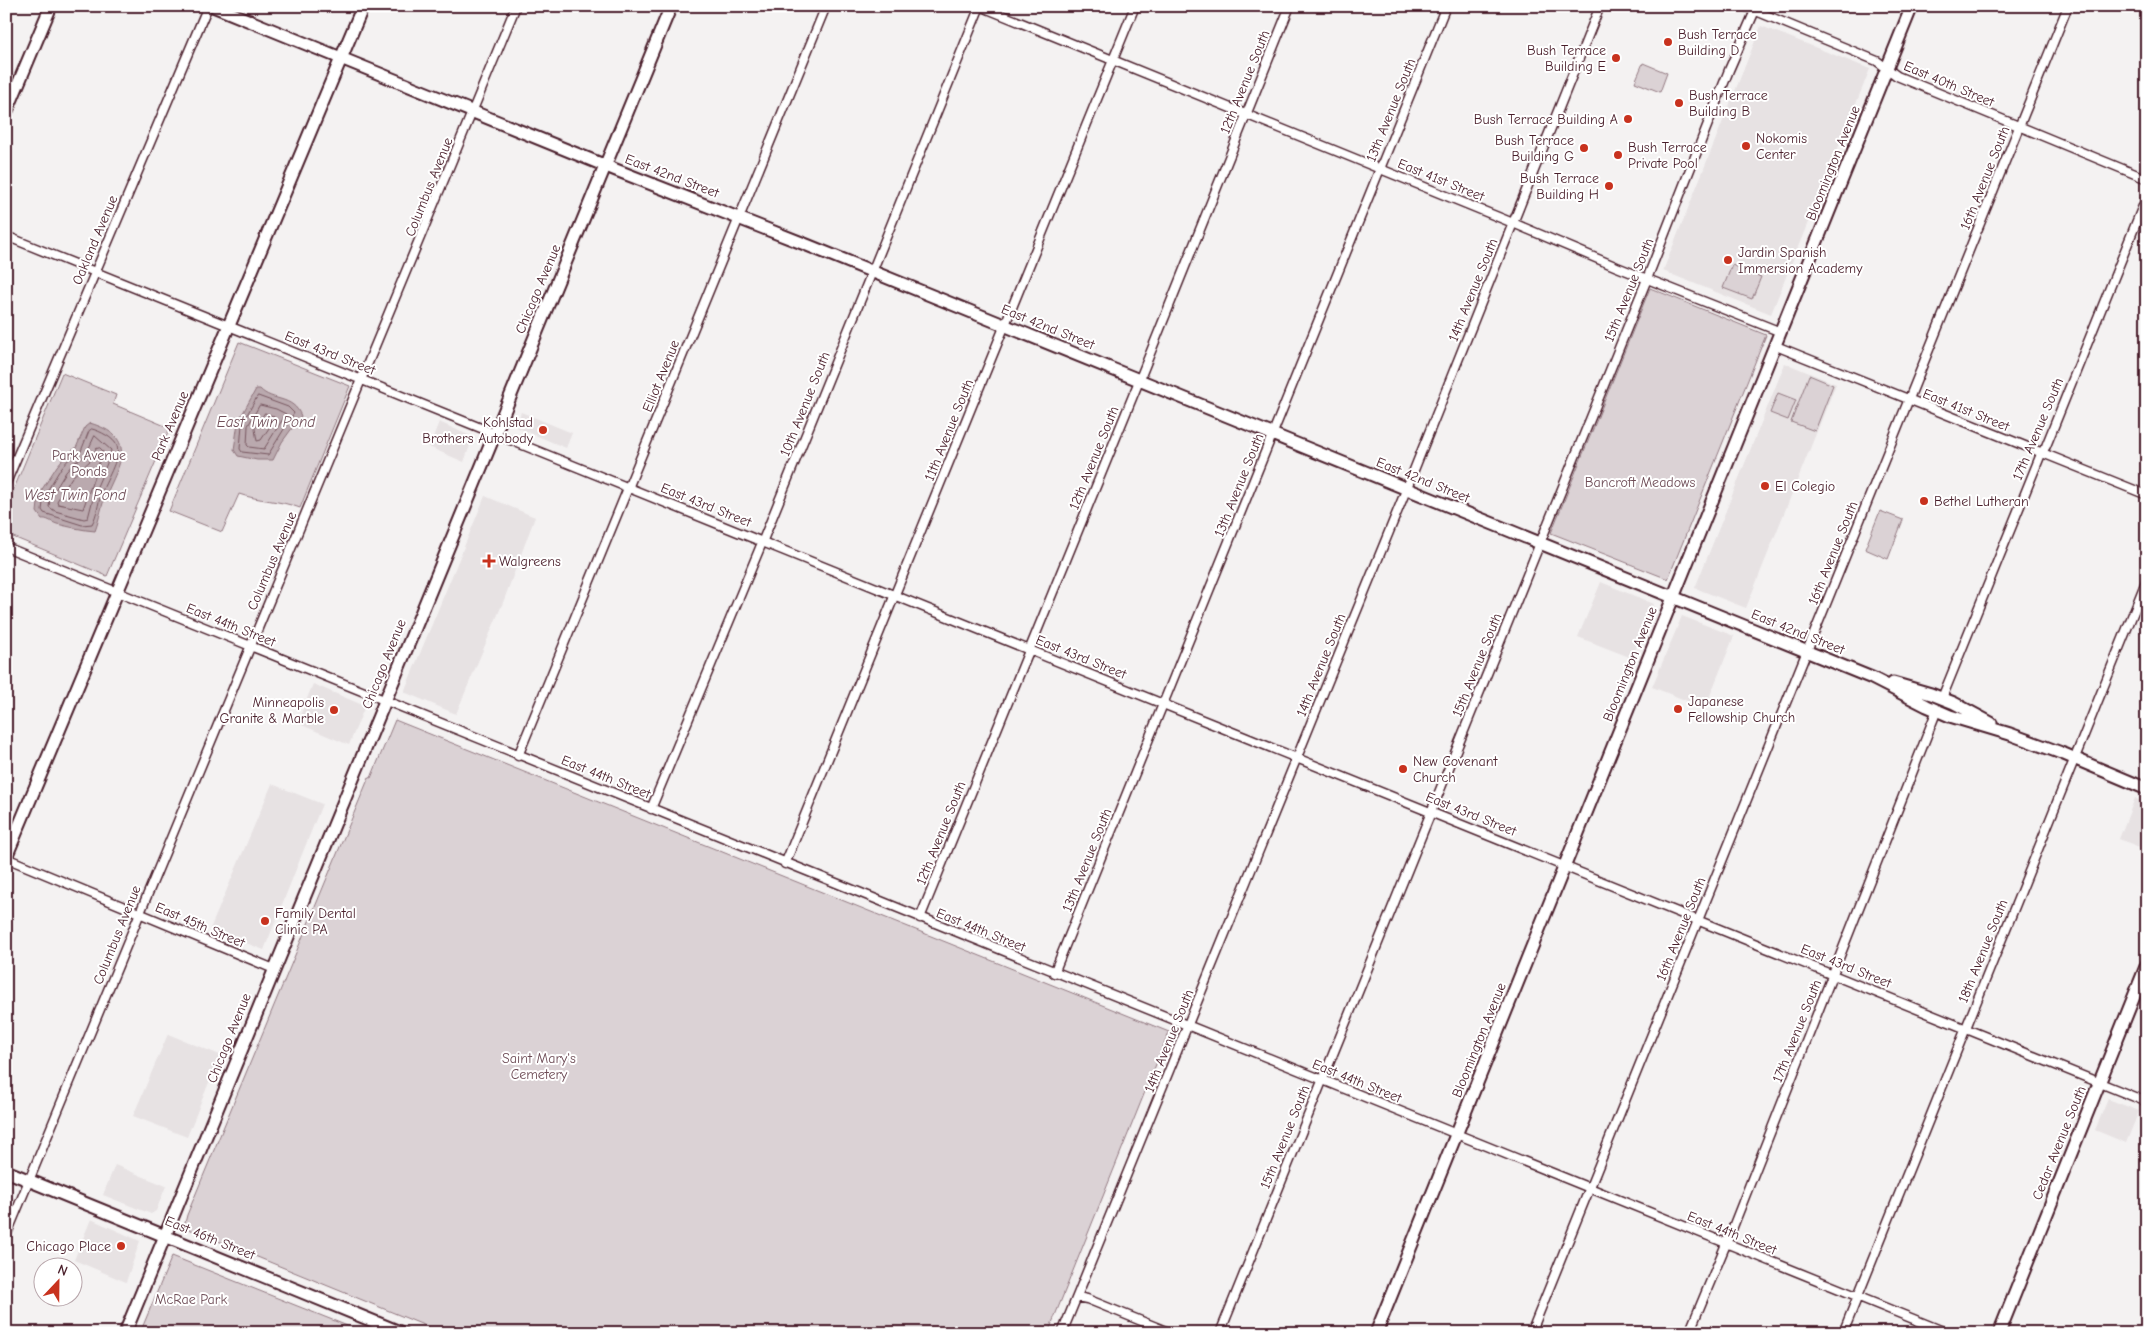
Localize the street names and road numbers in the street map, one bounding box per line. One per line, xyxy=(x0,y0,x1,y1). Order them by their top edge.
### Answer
street label: 12th Avenue South xyxy=(1216,28,1274,136)
street label: 13th Avenue South xyxy=(1363,56,1419,164)
street label: East 40th Street xyxy=(1901,57,1998,111)
street label: Bloomington Avenue xyxy=(1802,103,1864,223)
street label: 16th Avenue South xyxy=(1956,124,2014,232)
street label: Columbus Avenue xyxy=(401,135,457,239)
street label: East 42nd Street xyxy=(623,150,722,202)
street label: East 41st Street xyxy=(1395,155,1488,205)
street label: Oakland Avenue xyxy=(68,193,122,287)
street label: 14th Avenue South xyxy=(1445,236,1501,344)
street label: 15th Avenue South xyxy=(1600,236,1658,344)
street label: Chicago Avenue xyxy=(512,242,564,336)
street label: East 42nd Street xyxy=(999,301,1098,354)
street label: East 43rd Street xyxy=(282,327,379,379)
street label: Elliot Avenue xyxy=(639,337,683,415)
street label: 10th Avenue South xyxy=(776,349,834,459)
street label: 17th Avenue South xyxy=(2009,375,2067,483)
street label: 11th Avenue South xyxy=(921,377,977,483)
street label: East 41st Street xyxy=(1920,385,2013,435)
street label: Park Avenue xyxy=(148,389,192,463)
street label: 12th Avenue South xyxy=(1065,404,1123,512)
street label: 13th Avenue South xyxy=(1211,431,1267,539)
street label: East 42nd Street xyxy=(1374,454,1473,507)
street label: East 43rd Street xyxy=(658,479,755,531)
street label: 16th Avenue South xyxy=(1804,499,1862,607)
street label: Columbus Avenue xyxy=(244,509,300,613)
street label: East 44th Street xyxy=(184,599,279,651)
street label: Bloomington Avenue xyxy=(1599,604,1661,724)
street label: East 42nd Street xyxy=(1749,606,1848,659)
street label: 14th Avenue South xyxy=(1293,611,1349,719)
street label: 15th Avenue South xyxy=(1448,611,1506,719)
street label: Chicago Avenue xyxy=(358,617,410,711)
street label: East 43rd Street xyxy=(1033,631,1130,683)
street label: East 44th Street xyxy=(559,751,654,803)
street label: 12th Avenue South xyxy=(912,779,970,887)
street label: East 43rd Street xyxy=(1423,788,1520,840)
street label: 13th Avenue South xyxy=(1059,806,1115,914)
street label: 16th Avenue South xyxy=(1652,875,1710,983)
street label: Columbus Avenue xyxy=(89,883,145,987)
street label: 18th Avenue South xyxy=(1955,897,2011,1005)
street label: East 45th Street xyxy=(153,898,248,952)
street label: East 44th Street xyxy=(934,904,1029,956)
street label: East 43rd Street xyxy=(1798,940,1895,992)
street label: 17th Avenue South xyxy=(1769,977,1825,1085)
street label: Bloomington Avenue xyxy=(1448,980,1510,1100)
street label: 14th Avenue South xyxy=(1141,987,1197,1095)
street label: Chicago Avenue xyxy=(203,991,255,1085)
street label: East 44th Street xyxy=(1310,1055,1405,1107)
street label: 15th Avenue South xyxy=(1256,1083,1314,1191)
street label: Cedar Avenue South xyxy=(2028,1083,2090,1203)
street label: East 44th Street xyxy=(1685,1207,1780,1259)
street label: East 46th Street xyxy=(162,1212,259,1264)

